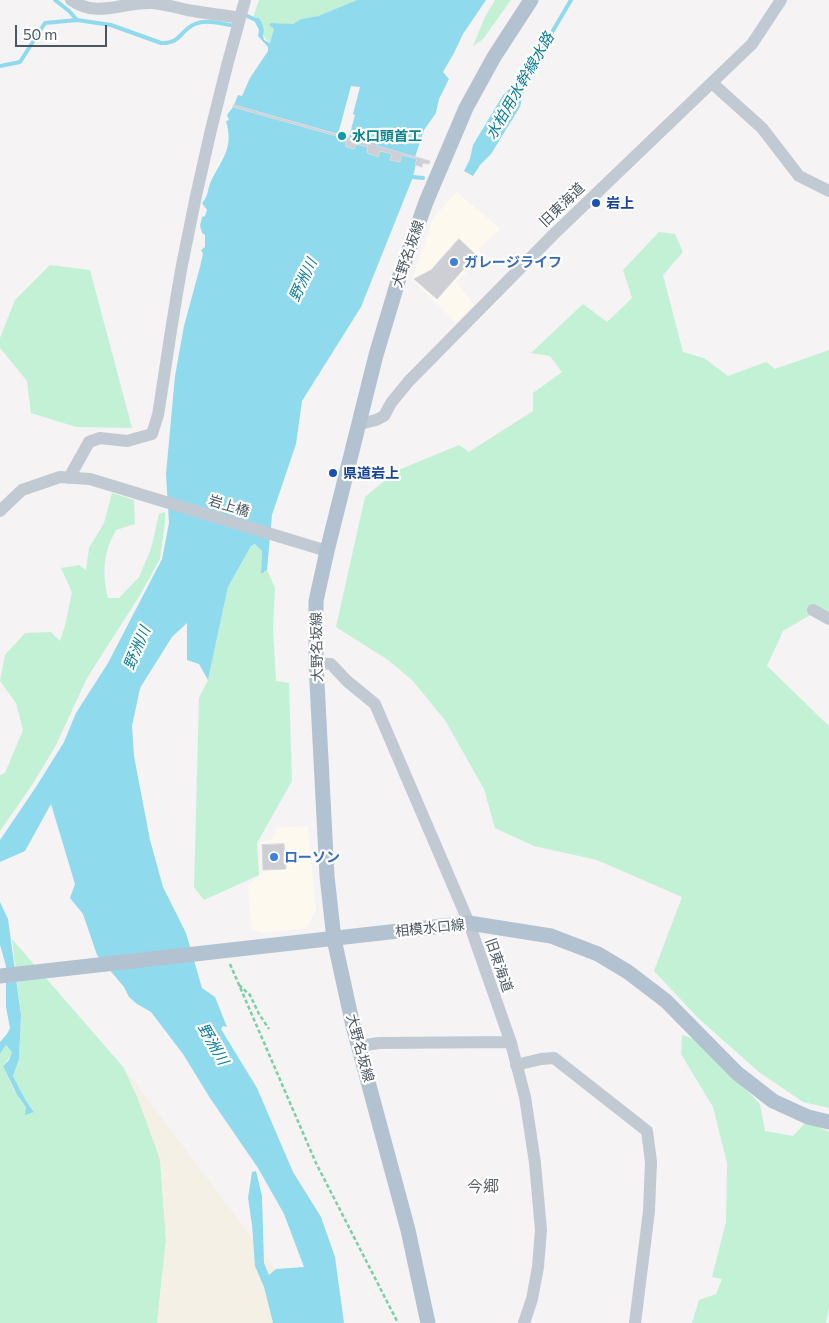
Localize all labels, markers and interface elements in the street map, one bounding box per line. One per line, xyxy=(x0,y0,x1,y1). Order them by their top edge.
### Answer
scale bar xyxy=(18,15,110,47)
text: 50 m xyxy=(23,25,57,43)
water label: 水柏用水幹線水路 xyxy=(482,30,558,142)
place label: 水口頭首工 xyxy=(352,128,422,144)
marker: 水口頭首工 xyxy=(336,130,348,142)
street label: 旧東海道 xyxy=(536,180,588,230)
place label: 岩上 xyxy=(606,195,634,211)
marker: 岩上 xyxy=(590,197,602,209)
street label: 大野名坂線 xyxy=(389,218,427,290)
place label: ガレージライフ xyxy=(464,254,562,270)
water label: 野洲川 xyxy=(285,256,321,304)
marker: ガレージライフ xyxy=(448,256,460,268)
place label: 県道岩上 xyxy=(343,465,399,481)
marker: 県道岩上 xyxy=(327,467,339,479)
street label: 岩上橋 xyxy=(206,492,252,520)
street label: 大野名坂線 xyxy=(308,612,326,682)
water label: 野洲川 xyxy=(120,624,154,672)
place label: ローソン xyxy=(284,849,340,865)
marker: ローソン xyxy=(268,851,280,863)
street label: 相模水口線 xyxy=(394,916,466,940)
street label: 旧東海道 xyxy=(482,936,516,994)
street label: 大野名坂線 xyxy=(343,1012,377,1084)
water label: 野洲川 xyxy=(194,1020,232,1068)
district label: 今郷 xyxy=(467,1177,499,1197)

